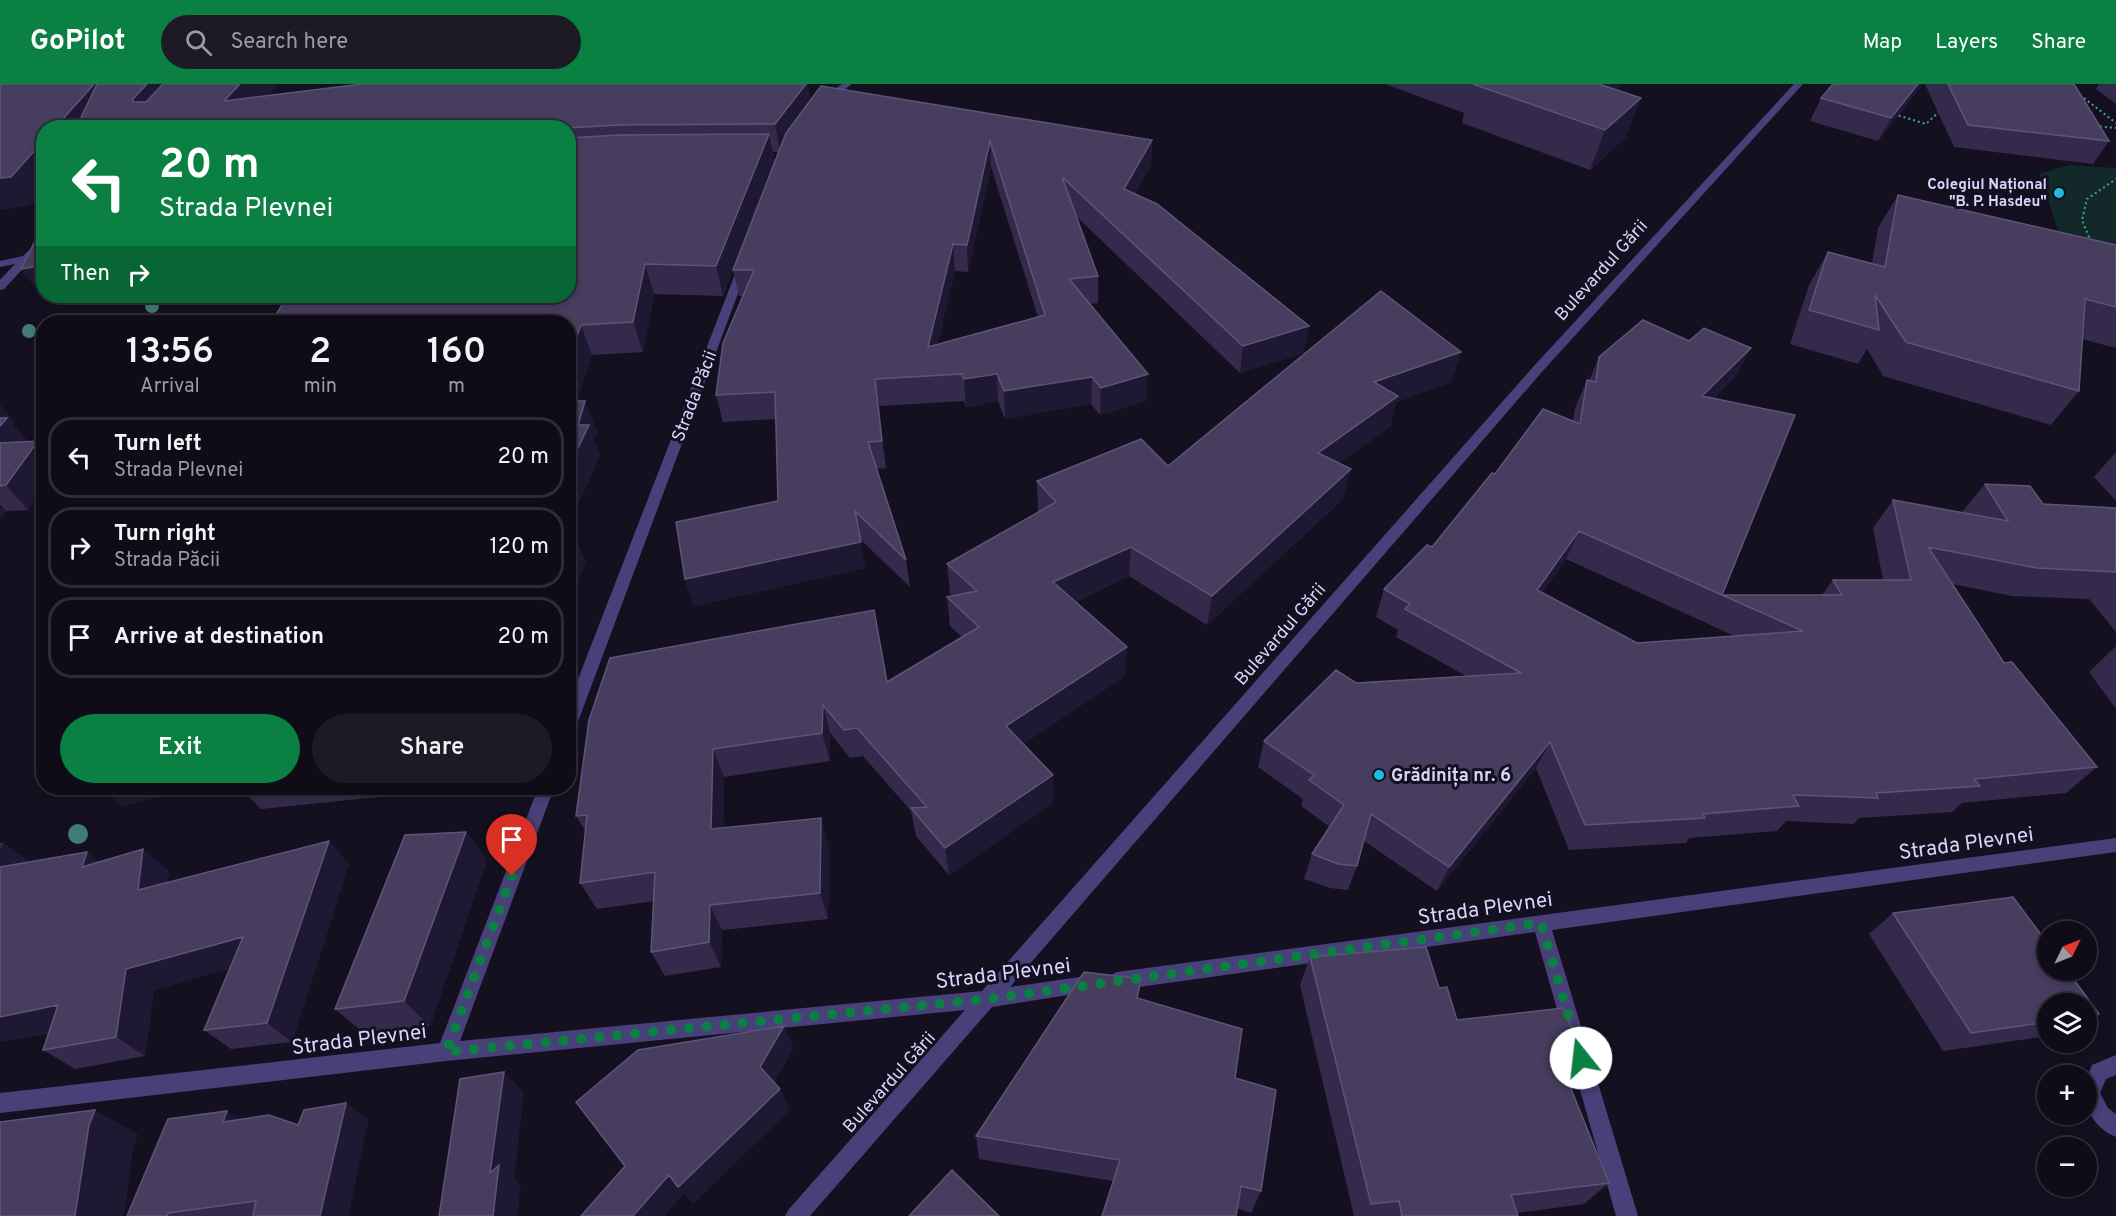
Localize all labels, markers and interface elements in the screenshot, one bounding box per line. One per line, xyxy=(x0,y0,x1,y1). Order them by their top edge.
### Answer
search box xyxy=(161,15,581,69)
text: GoPilot xyxy=(30,24,125,60)
icon: search xyxy=(182,26,215,59)
text: Search here xyxy=(230,29,348,56)
text: Map xyxy=(1863,29,1902,56)
text: Layers xyxy=(1935,29,1998,56)
text: Share xyxy=(2031,29,2086,56)
text: 20 m xyxy=(159,140,260,193)
icon: left xyxy=(60,144,138,222)
place label: Colegiul Național "B. P. Hasdeu" xyxy=(1927,176,2047,212)
marker: Colegiul Național "B. P. Hasdeu" xyxy=(2052,186,2066,200)
text: Strada Plevnei xyxy=(159,192,333,226)
street label: Bulevardul Gării xyxy=(1551,216,1654,326)
icon: right xyxy=(122,258,155,291)
text: Then xyxy=(60,261,110,288)
text: 13:56 xyxy=(126,330,214,376)
text: 2 xyxy=(309,330,331,376)
text: 160 xyxy=(427,330,486,376)
street label: Strada Păcii xyxy=(668,348,723,445)
text: Arrival xyxy=(140,374,200,400)
text: min xyxy=(304,374,337,400)
text: m xyxy=(448,374,465,400)
text: Turn left xyxy=(114,431,202,458)
icon: left xyxy=(63,441,96,474)
text: 20 m xyxy=(498,444,549,471)
text: Strada Plevnei xyxy=(114,458,243,484)
text: Turn right xyxy=(114,521,216,548)
icon: right xyxy=(63,531,96,564)
text: 120 m xyxy=(489,534,549,561)
text: Strada Păcii xyxy=(114,548,220,574)
street label: Bulevardul Gării xyxy=(1230,579,1332,691)
icon: arrive xyxy=(63,621,96,654)
text: Arrive at destination xyxy=(114,624,324,651)
text: 20 m xyxy=(498,624,549,651)
button: Exit xyxy=(60,714,300,783)
button: Share xyxy=(312,714,552,783)
place label: Grădinița nr. 6 xyxy=(1391,765,1511,788)
marker: Grădinița nr. 6 xyxy=(1372,768,1386,782)
pin xyxy=(486,814,537,876)
street label: Strada Plevnei xyxy=(1897,822,2035,867)
icon: arrive xyxy=(495,823,528,856)
street label: Strada Plevnei xyxy=(1416,887,1554,932)
north arrow xyxy=(2037,921,2097,981)
map controls xyxy=(2037,921,2097,1197)
street label: Strada Plevnei xyxy=(934,953,1072,996)
button: layers xyxy=(2037,993,2097,1053)
street label: Strada Plevnei xyxy=(290,1019,428,1062)
position arrow xyxy=(1549,1026,1613,1090)
street label: Bulevardul Gării xyxy=(839,1028,942,1138)
button: + xyxy=(2037,1065,2097,1125)
button: − xyxy=(2037,1137,2097,1197)

